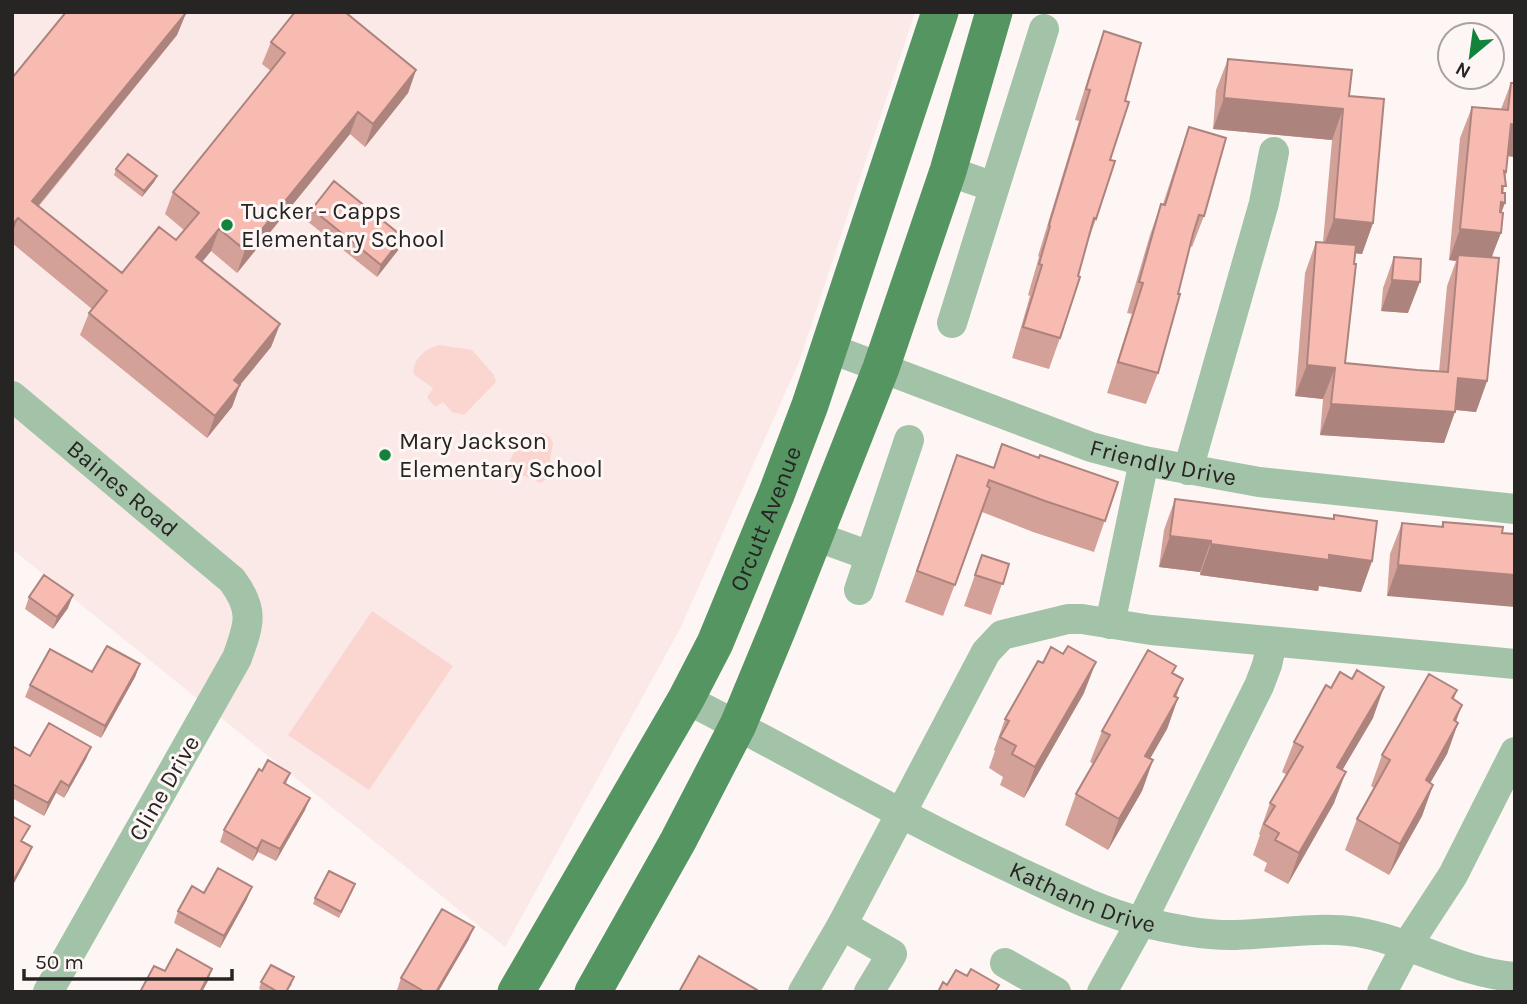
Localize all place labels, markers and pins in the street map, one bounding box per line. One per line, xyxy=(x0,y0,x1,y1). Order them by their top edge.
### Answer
place label: Tucker - Capps Elementary School xyxy=(241,197,445,253)
marker: Tucker - Capps Elementary School xyxy=(219,217,235,233)
place label: Mary Jackson Elementary School xyxy=(399,427,603,483)
marker: Mary Jackson Elementary School xyxy=(377,447,393,463)

